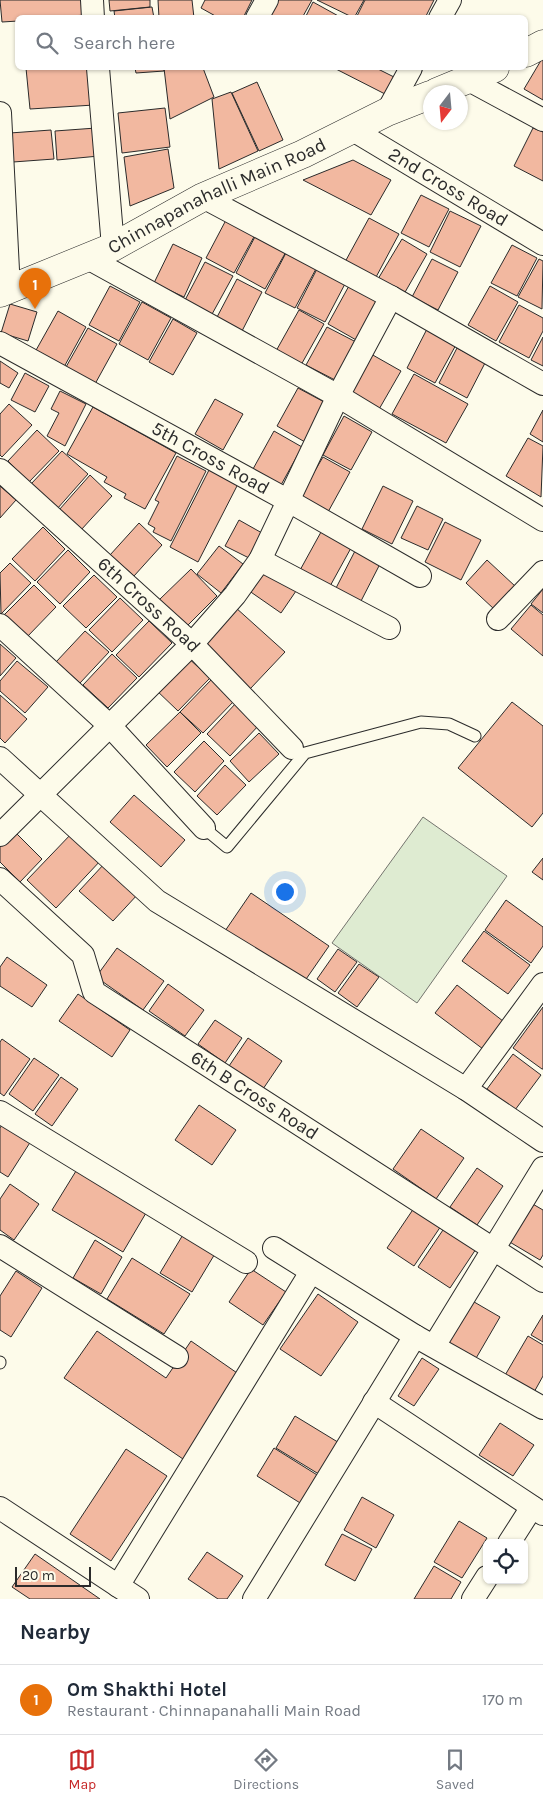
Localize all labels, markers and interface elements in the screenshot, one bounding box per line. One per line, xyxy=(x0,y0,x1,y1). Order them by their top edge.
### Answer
search box xyxy=(15,15,528,70)
icon: search xyxy=(33,29,61,57)
text: Search here xyxy=(73,32,175,54)
north arrow xyxy=(423,85,468,130)
street label: Chinnapanahalli Main Road xyxy=(104,133,330,259)
street label: 2nd Cross Road xyxy=(384,143,512,231)
pin: 1 xyxy=(19,268,51,309)
street label: 5th Cross Road xyxy=(148,417,273,499)
street label: 6th Cross Road xyxy=(93,553,205,657)
your location xyxy=(272,879,298,905)
street label: 6th B Cross Road xyxy=(186,1046,322,1144)
map controls xyxy=(483,1539,528,1584)
button: locate xyxy=(483,1539,528,1584)
scale bar xyxy=(15,1564,91,1587)
text: 20 m xyxy=(22,1567,55,1584)
text: Nearby xyxy=(20,1620,90,1644)
text: Om Shakthi Hotel xyxy=(67,1679,227,1701)
text: 1 xyxy=(33,1690,39,1709)
text: 170 m xyxy=(482,1690,523,1709)
text: Restaurant · Chinnapanahalli Main Road xyxy=(67,1701,361,1720)
tab: Map xyxy=(68,1746,96,1793)
tab: Directions xyxy=(233,1746,299,1793)
tab: Saved xyxy=(436,1746,475,1793)

